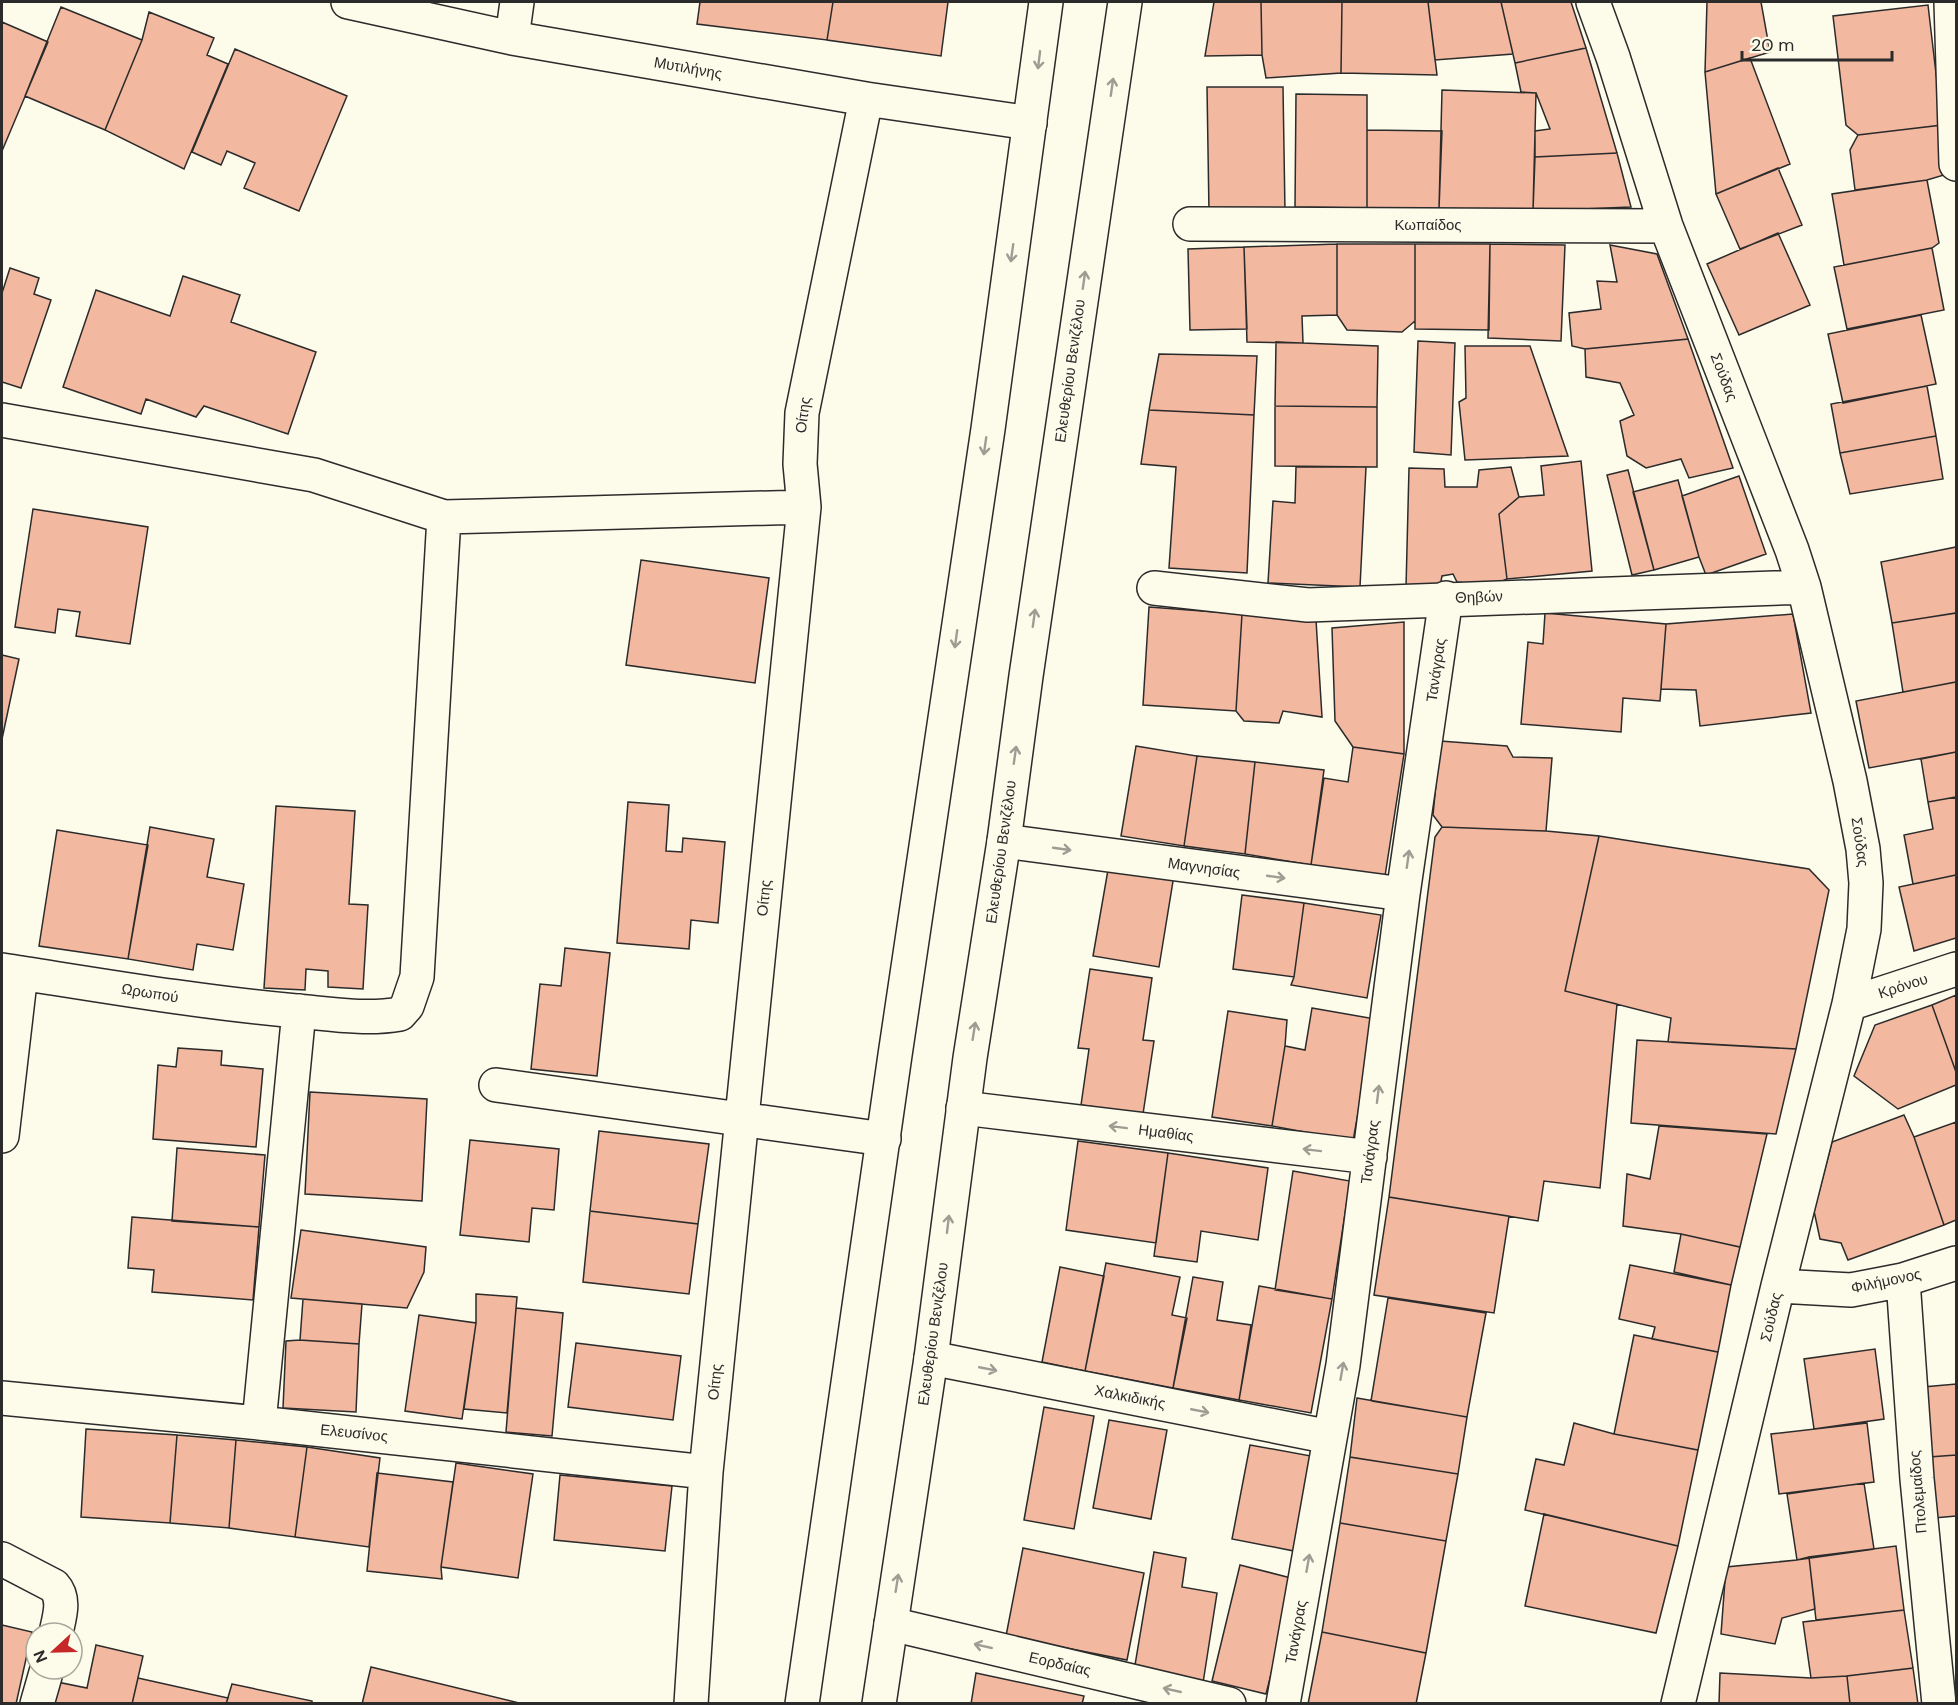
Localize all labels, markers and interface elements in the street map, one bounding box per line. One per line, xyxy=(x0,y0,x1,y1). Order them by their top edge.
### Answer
scale bar xyxy=(1742,24,1892,62)
text: 20 m xyxy=(1751,33,1794,57)
one-way arrow xyxy=(1033,49,1044,69)
street label: Μυτιλήνης xyxy=(652,52,724,84)
one-way arrow xyxy=(1107,78,1118,97)
street label: Κωπαίδος xyxy=(1394,215,1462,235)
one-way arrow xyxy=(1007,242,1018,262)
one-way arrow xyxy=(1078,271,1089,290)
street label: Ελευθερίου Βενιζέλου xyxy=(1050,298,1090,444)
street label: Σούδας xyxy=(1706,350,1742,404)
street label: Οίτης xyxy=(791,396,815,434)
one-way arrow xyxy=(979,435,990,455)
street label: Θηβών xyxy=(1455,586,1503,608)
one-way arrow xyxy=(1029,609,1040,629)
one-way arrow xyxy=(951,628,962,648)
street label: Τανάγρας xyxy=(1422,637,1450,703)
one-way arrow xyxy=(1010,745,1021,765)
street label: Ελευθερίου Βενιζέλου xyxy=(981,779,1021,925)
street label: Σούδας xyxy=(1847,816,1873,868)
one-way arrow xyxy=(1052,843,1071,854)
one-way arrow xyxy=(1403,850,1414,870)
street label: Μαγνησίας xyxy=(1166,853,1242,883)
one-way arrow xyxy=(1266,872,1285,883)
street label: Οίτης xyxy=(752,879,776,917)
street label: Κρόνου xyxy=(1876,969,1930,1003)
street label: Ωρωπού xyxy=(120,979,180,1007)
one-way arrow xyxy=(969,1021,980,1041)
one-way arrow xyxy=(1372,1085,1383,1105)
street label: Τανάγρας xyxy=(1356,1119,1384,1185)
street label: Ημαθίας xyxy=(1137,1120,1195,1146)
one-way arrow xyxy=(1108,1121,1128,1132)
one-way arrow xyxy=(1302,1144,1322,1155)
one-way arrow xyxy=(943,1215,954,1234)
street label: Ελευθερίου Βενιζέλου xyxy=(913,1261,953,1407)
street label: Φιλήμονος xyxy=(1849,1264,1923,1298)
street label: Σούδας xyxy=(1756,1290,1786,1344)
one-way arrow xyxy=(1336,1362,1347,1381)
street label: Οίτης xyxy=(703,1363,727,1401)
one-way arrow xyxy=(978,1364,998,1375)
street label: Χαλκιδικής xyxy=(1093,1380,1167,1414)
one-way arrow xyxy=(1190,1406,1209,1417)
street label: Ελευσίνος xyxy=(319,1419,389,1447)
street label: Πτολεμαίδος xyxy=(1904,1450,1932,1534)
one-way arrow xyxy=(1303,1554,1314,1573)
one-way arrow xyxy=(892,1574,903,1594)
street label: Τανάγρας xyxy=(1281,1599,1311,1665)
north arrow xyxy=(24,1621,84,1681)
one-way arrow xyxy=(973,1639,992,1651)
text: N xyxy=(29,1647,52,1666)
street label: Εορδαίας xyxy=(1027,1647,1093,1681)
one-way arrow xyxy=(1163,1684,1182,1696)

